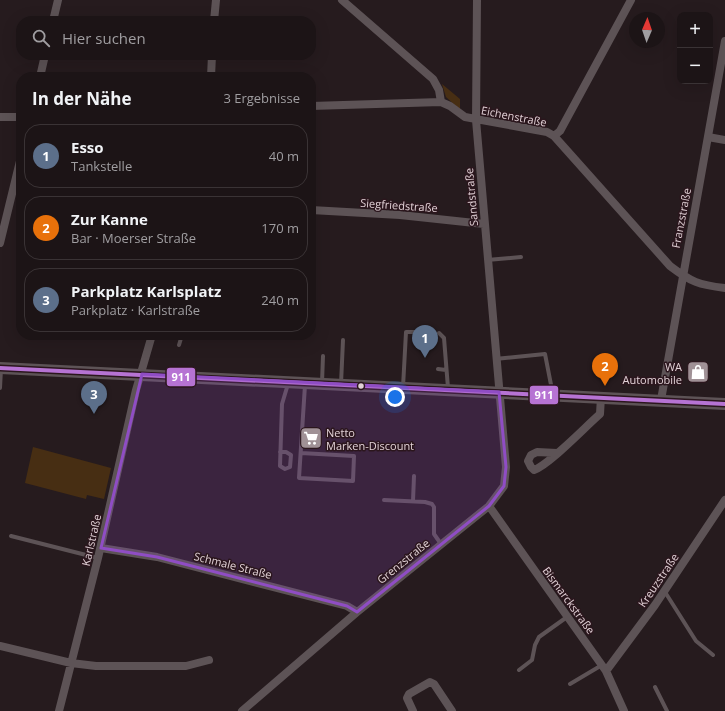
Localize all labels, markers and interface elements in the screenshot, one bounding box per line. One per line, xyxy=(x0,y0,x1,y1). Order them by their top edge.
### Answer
north arrow xyxy=(629,12,665,48)
map controls xyxy=(677,12,713,84)
button: + xyxy=(677,12,713,48)
search box xyxy=(16,16,316,60)
icon: search xyxy=(30,27,52,49)
text: Hier suchen xyxy=(62,28,146,48)
button: − xyxy=(677,48,713,84)
text: In der Nähe xyxy=(32,87,131,110)
text: 3 Ergebnisse xyxy=(223,89,300,107)
street label: Eichenstraße xyxy=(480,102,548,130)
text: Esso xyxy=(71,137,104,157)
text: 1 xyxy=(42,147,50,165)
text: 40 m xyxy=(269,147,299,165)
text: Tankstelle xyxy=(71,157,132,175)
street label: Sandstraße xyxy=(461,167,481,227)
street label: Franzstraße xyxy=(668,187,694,249)
street label: Siegfriedstraße xyxy=(360,195,438,215)
text: Zur Kanne xyxy=(71,209,148,229)
text: 2 xyxy=(42,219,50,237)
text: 170 m xyxy=(261,219,299,237)
text: Bar · Moerser Straße xyxy=(71,229,196,247)
text: Parkplatz Karlsplatz xyxy=(71,281,221,301)
text: 3 xyxy=(42,291,50,309)
text: 240 m xyxy=(261,291,299,309)
text: Parkplatz · Karlstraße xyxy=(71,301,200,319)
pin: 1 xyxy=(412,325,438,358)
pin: 2 xyxy=(592,353,618,386)
place label: WA Automobile xyxy=(622,359,682,387)
shop icon: WA Automobile xyxy=(685,359,711,385)
line badge: 911 xyxy=(166,367,196,387)
text: 911 xyxy=(172,369,190,384)
pin: 3 xyxy=(81,381,107,414)
unlabelled marker xyxy=(356,381,366,391)
line badge: 911 xyxy=(529,385,559,405)
your location xyxy=(385,387,405,407)
text: 911 xyxy=(535,387,553,402)
supermarket icon: Netto Marken-Discount xyxy=(298,425,324,451)
place label: Netto Marken-Discount xyxy=(326,425,414,453)
street label: Karlstraße xyxy=(78,513,104,567)
street label: Grenzstraße xyxy=(374,535,432,587)
street label: Schmale Straße xyxy=(192,548,274,582)
street label: Kreuzstraße xyxy=(634,550,682,610)
street label: Bismarckstraße xyxy=(539,563,599,637)

